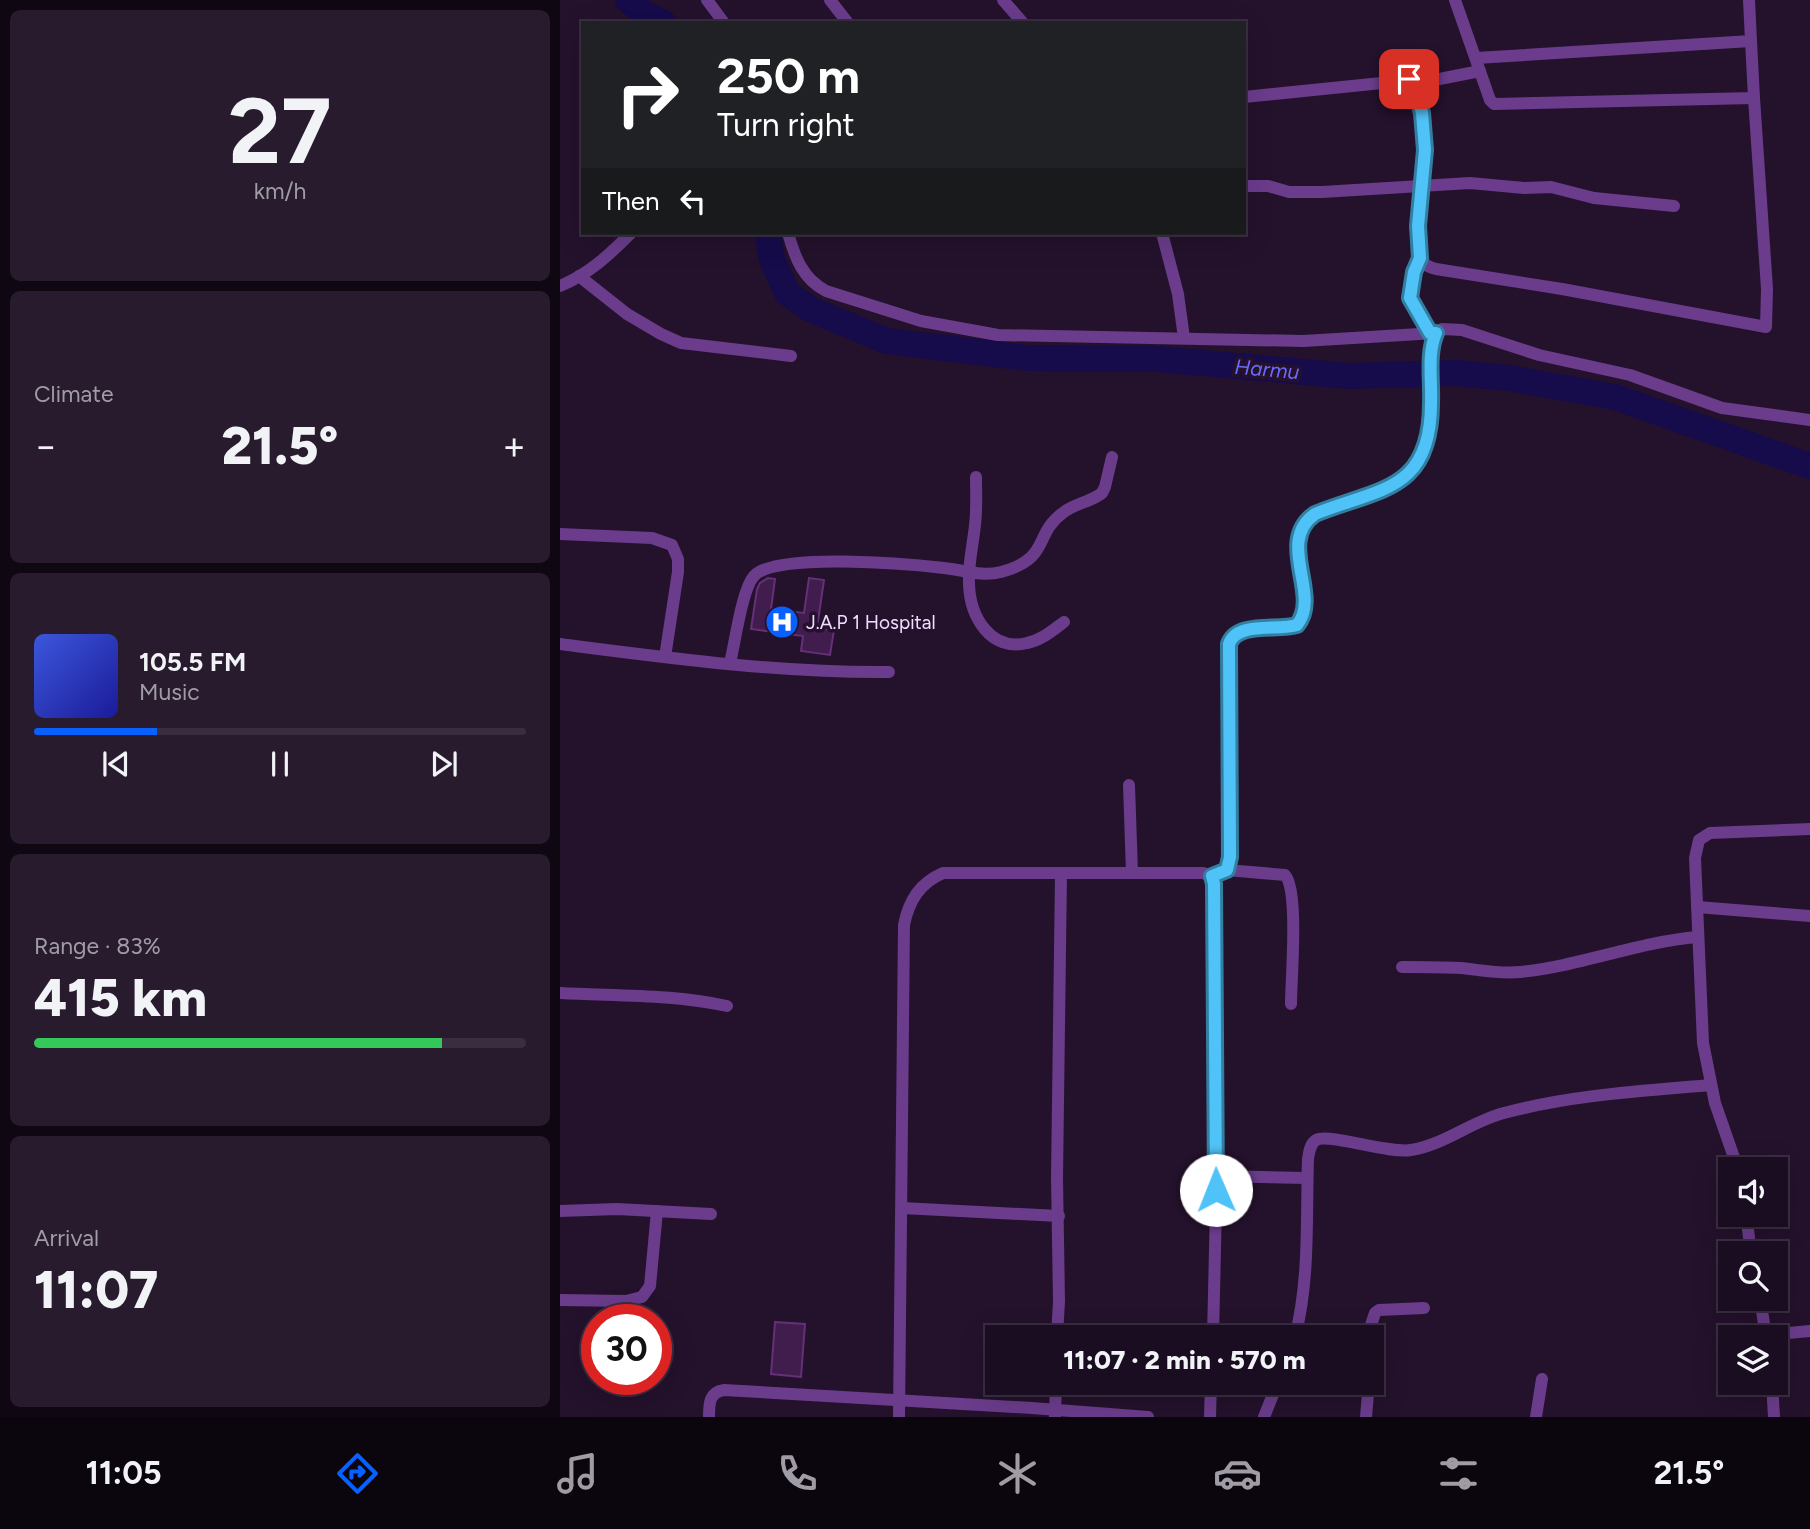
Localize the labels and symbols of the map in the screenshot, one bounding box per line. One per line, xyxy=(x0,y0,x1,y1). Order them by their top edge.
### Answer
pin xyxy=(1379,49,1439,109)
water label: Harmu xyxy=(1234,354,1301,384)
hospital icon: J.A.P 1 Hospital xyxy=(763,603,801,641)
place label: J.A.P 1 Hospital xyxy=(806,611,936,634)
position arrow xyxy=(1179,1153,1253,1227)
speed limit sign: 30 xyxy=(581,1304,672,1395)

